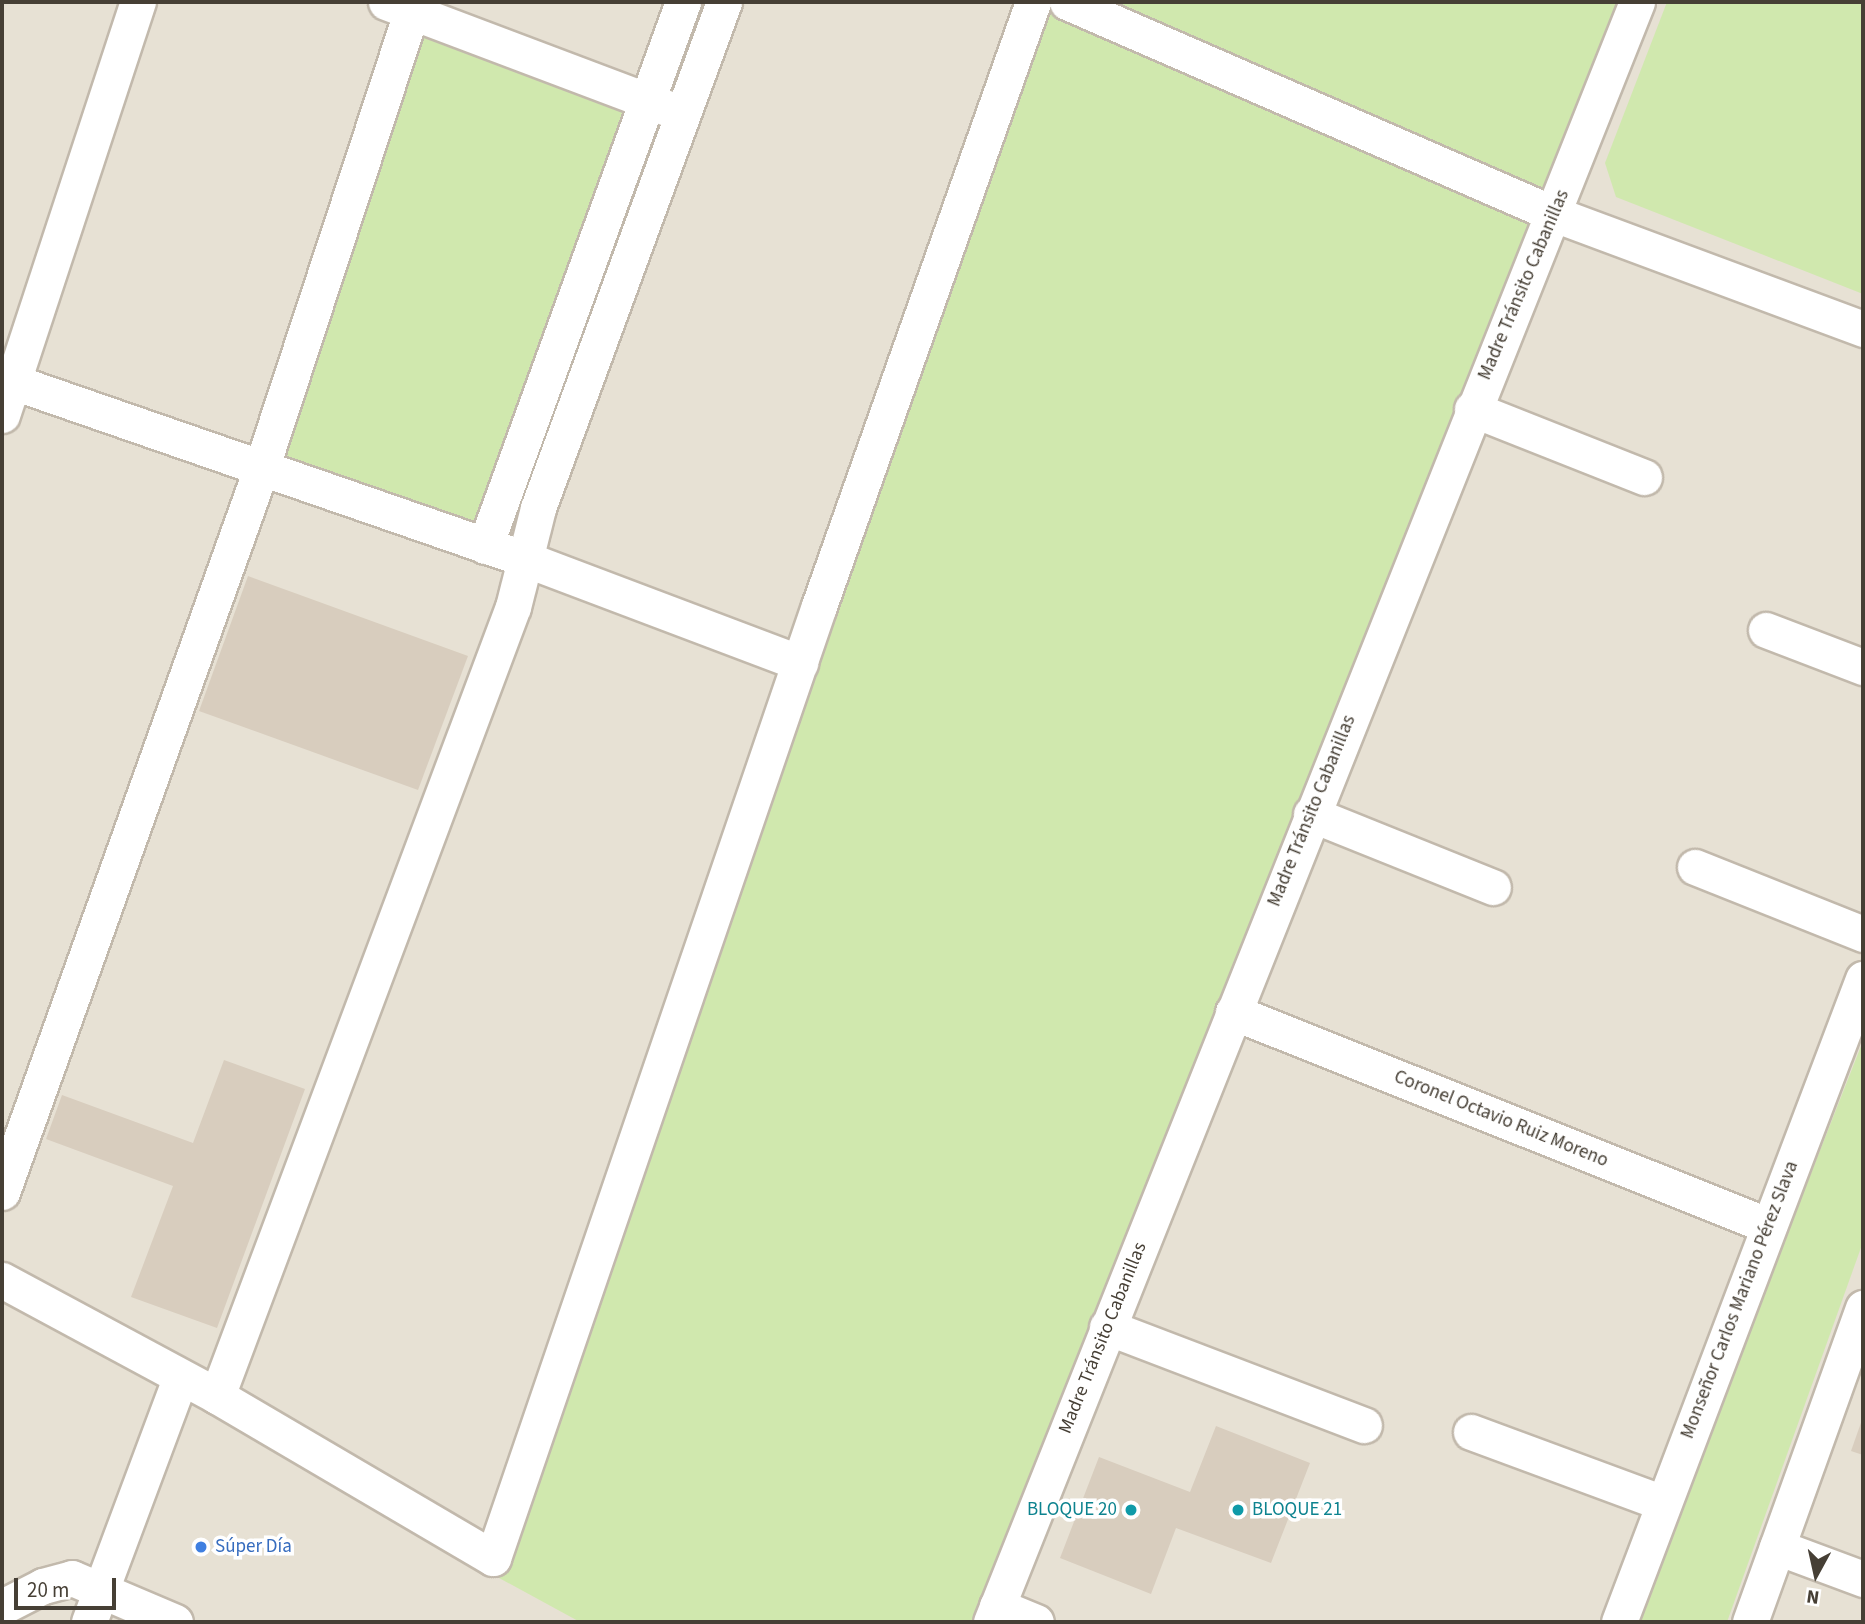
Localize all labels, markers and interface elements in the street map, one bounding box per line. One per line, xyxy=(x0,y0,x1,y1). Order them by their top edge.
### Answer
street label: Madre Tránsito Cabanillas xyxy=(1474,186,1574,384)
street label: Madre Tránsito Cabanillas xyxy=(1263,712,1361,910)
street label: Coronel Octavio Ruiz Moreno xyxy=(1391,1066,1611,1172)
street label: Monseñor Carlos Mariano Pérez Slava xyxy=(1676,1158,1804,1442)
street label: Madre Tránsito Cabanillas xyxy=(1054,1239,1152,1437)
place label: BLOQUE 20 xyxy=(1027,1499,1117,1521)
place label: BLOQUE 21 xyxy=(1252,1499,1342,1521)
marker: BLOQUE 20 xyxy=(1123,1502,1139,1518)
marker: BLOQUE 21 xyxy=(1230,1502,1246,1518)
place label: Súper Día xyxy=(215,1536,292,1558)
marker: Súper Día xyxy=(193,1539,209,1555)
north arrow xyxy=(1781,1540,1851,1610)
scale bar xyxy=(18,1564,119,1608)
text: 20 m xyxy=(27,1575,69,1605)
text: N xyxy=(1805,1582,1821,1611)

